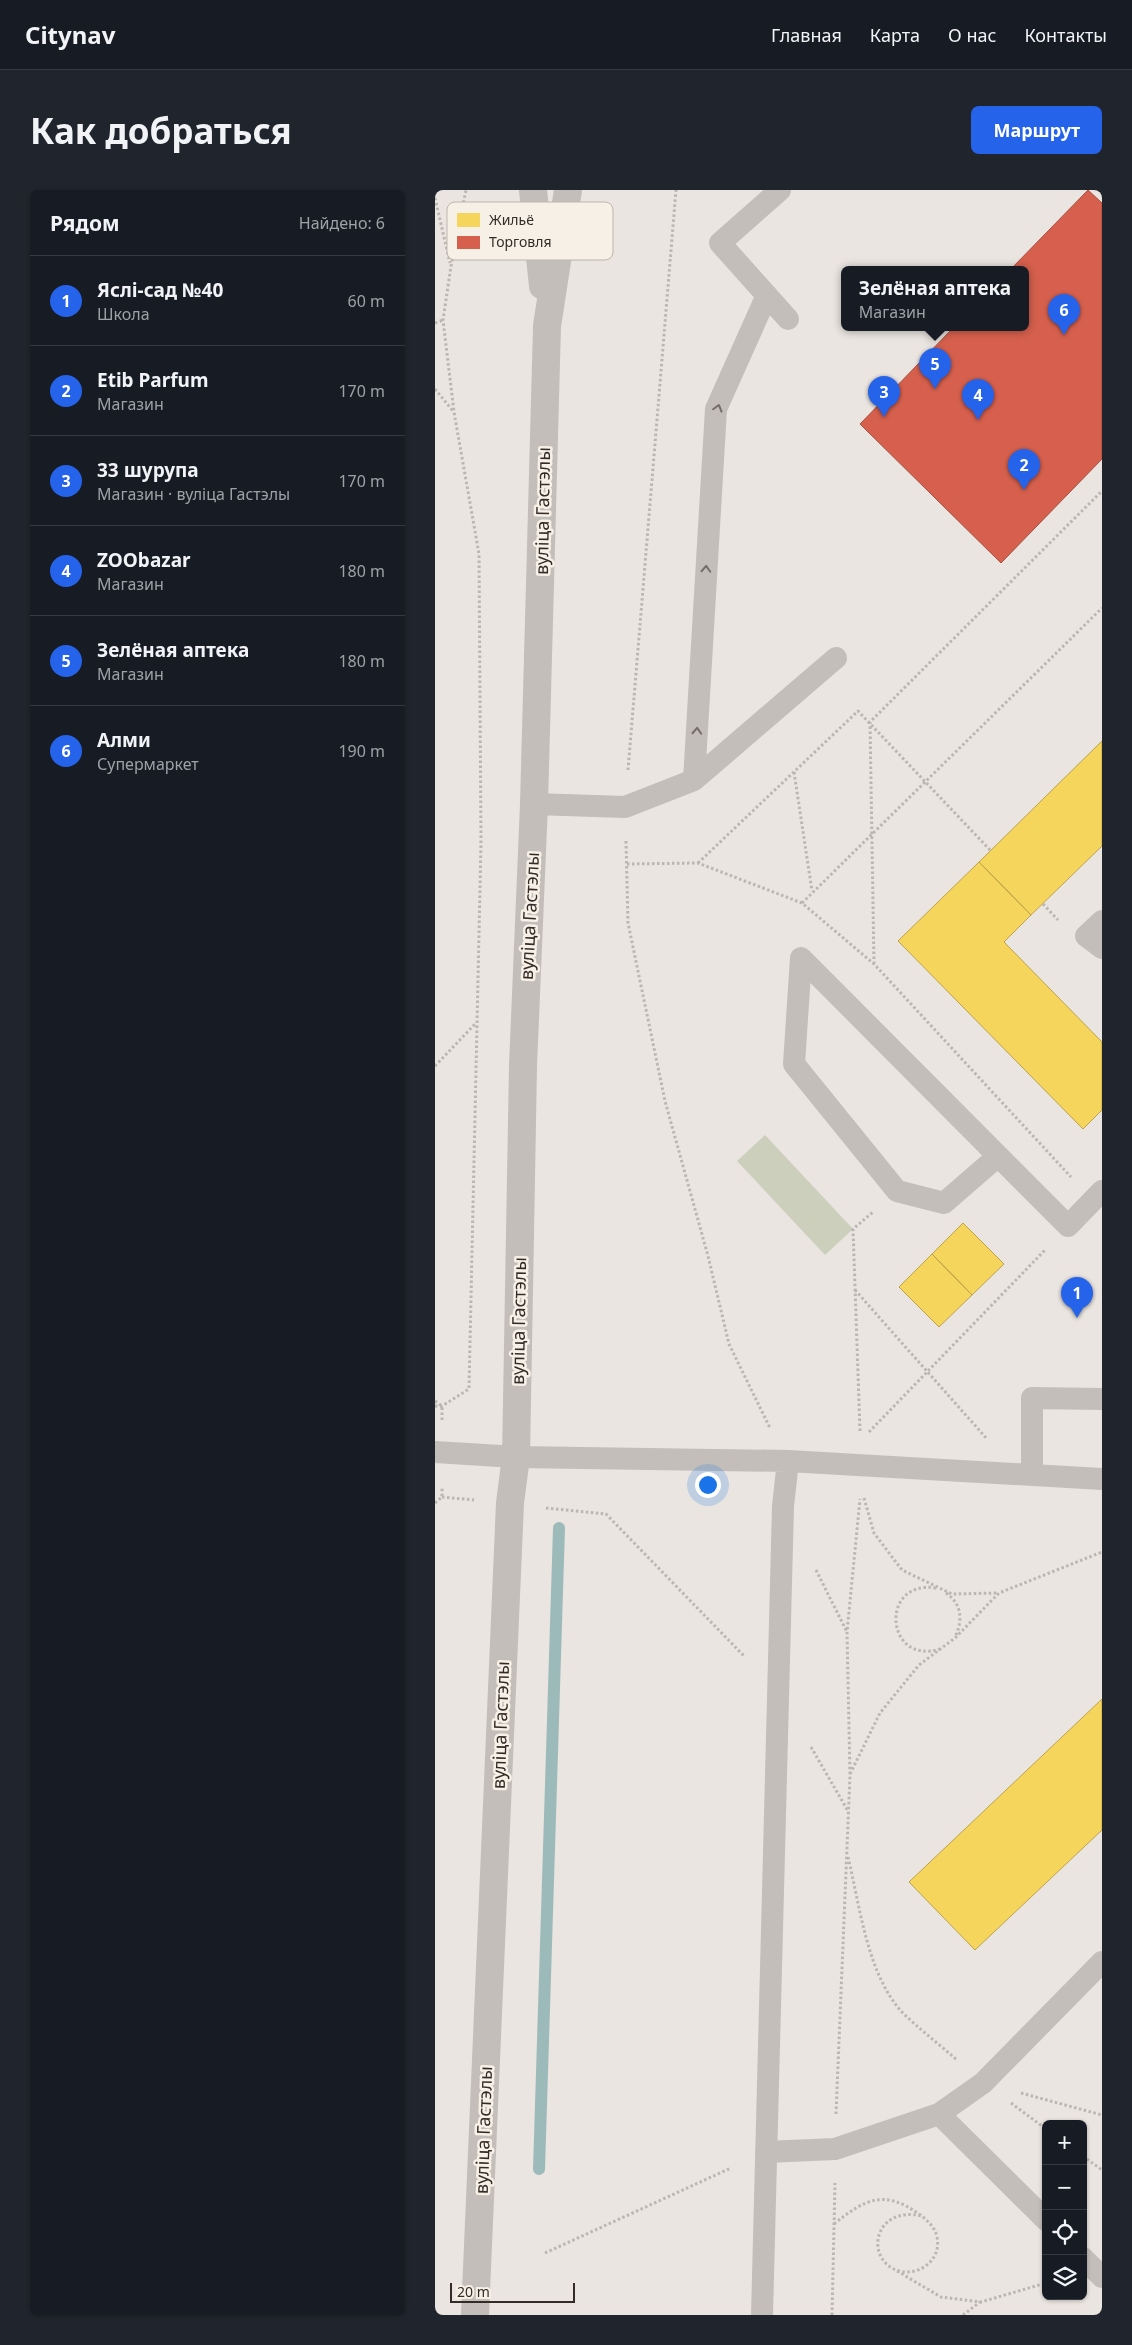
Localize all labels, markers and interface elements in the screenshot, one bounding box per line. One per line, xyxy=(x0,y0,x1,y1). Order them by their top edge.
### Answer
text: Citynav xyxy=(25,18,115,51)
text: Главная xyxy=(771,23,842,47)
text: Карта xyxy=(870,23,920,47)
text: О нас xyxy=(948,23,996,47)
text: Контакты xyxy=(1024,23,1107,47)
button: Маршрут xyxy=(971,106,1102,154)
text: Как добраться xyxy=(30,107,292,154)
legend xyxy=(447,202,613,260)
text: Рядом xyxy=(50,209,120,237)
text: Жильё xyxy=(489,210,534,229)
text: Найдено: 6 xyxy=(299,212,385,234)
text: Торговля xyxy=(489,232,552,251)
popup xyxy=(841,266,1029,331)
text: Зелёная аптека xyxy=(859,275,1011,301)
text: Яслі-сад №40 xyxy=(97,277,223,303)
text: 1 xyxy=(61,290,71,312)
text: 60 m xyxy=(348,290,385,312)
pin: 6 xyxy=(1048,294,1080,335)
text: Магазин xyxy=(859,301,926,323)
text: Школа xyxy=(97,303,150,325)
pin: 5 xyxy=(919,348,951,389)
text: Etib Parfum xyxy=(97,367,208,393)
pin: 3 xyxy=(868,376,900,417)
pin: 4 xyxy=(962,379,994,420)
text: 2 xyxy=(61,380,71,402)
text: 170 m xyxy=(338,380,385,402)
text: Магазин xyxy=(97,393,164,415)
one-way arrow xyxy=(712,404,722,412)
street label: вуліца Гастэлы xyxy=(529,447,555,575)
pin: 2 xyxy=(1008,449,1040,490)
text: 33 шурупа xyxy=(97,457,199,483)
text: 3 xyxy=(61,470,71,492)
text: 170 m xyxy=(338,470,385,492)
text: Магазин · вуліца Гастэлы xyxy=(97,483,290,505)
text: ZOObazar xyxy=(97,547,191,573)
text: 4 xyxy=(61,560,71,582)
text: 180 m xyxy=(338,560,385,582)
one-way arrow xyxy=(701,565,712,573)
text: Магазин xyxy=(97,573,164,595)
text: Зелёная аптека xyxy=(97,637,249,663)
text: 5 xyxy=(61,650,71,672)
text: 180 m xyxy=(338,650,385,672)
text: Магазин xyxy=(97,663,164,685)
text: Алми xyxy=(97,727,151,753)
one-way arrow xyxy=(691,727,702,735)
text: 6 xyxy=(61,740,71,762)
text: 190 m xyxy=(338,740,385,762)
text: Супермаркет xyxy=(97,753,199,775)
street label: вуліца Гастэлы xyxy=(514,851,544,981)
street label: вуліца Гастэлы xyxy=(505,1257,531,1385)
pin: 1 xyxy=(1061,1277,1093,1318)
your location xyxy=(695,1472,721,1498)
street label: вуліца Гастэлы xyxy=(486,1661,514,1789)
street label: вуліца Гастэлы xyxy=(469,2066,497,2194)
map controls xyxy=(1042,2120,1087,2300)
button: + xyxy=(1042,2120,1087,2165)
button: − xyxy=(1042,2165,1087,2210)
button: locate xyxy=(1042,2210,1087,2255)
button: layers xyxy=(1042,2255,1087,2300)
scale bar xyxy=(450,2280,575,2303)
text: 20 m xyxy=(457,2282,490,2301)

